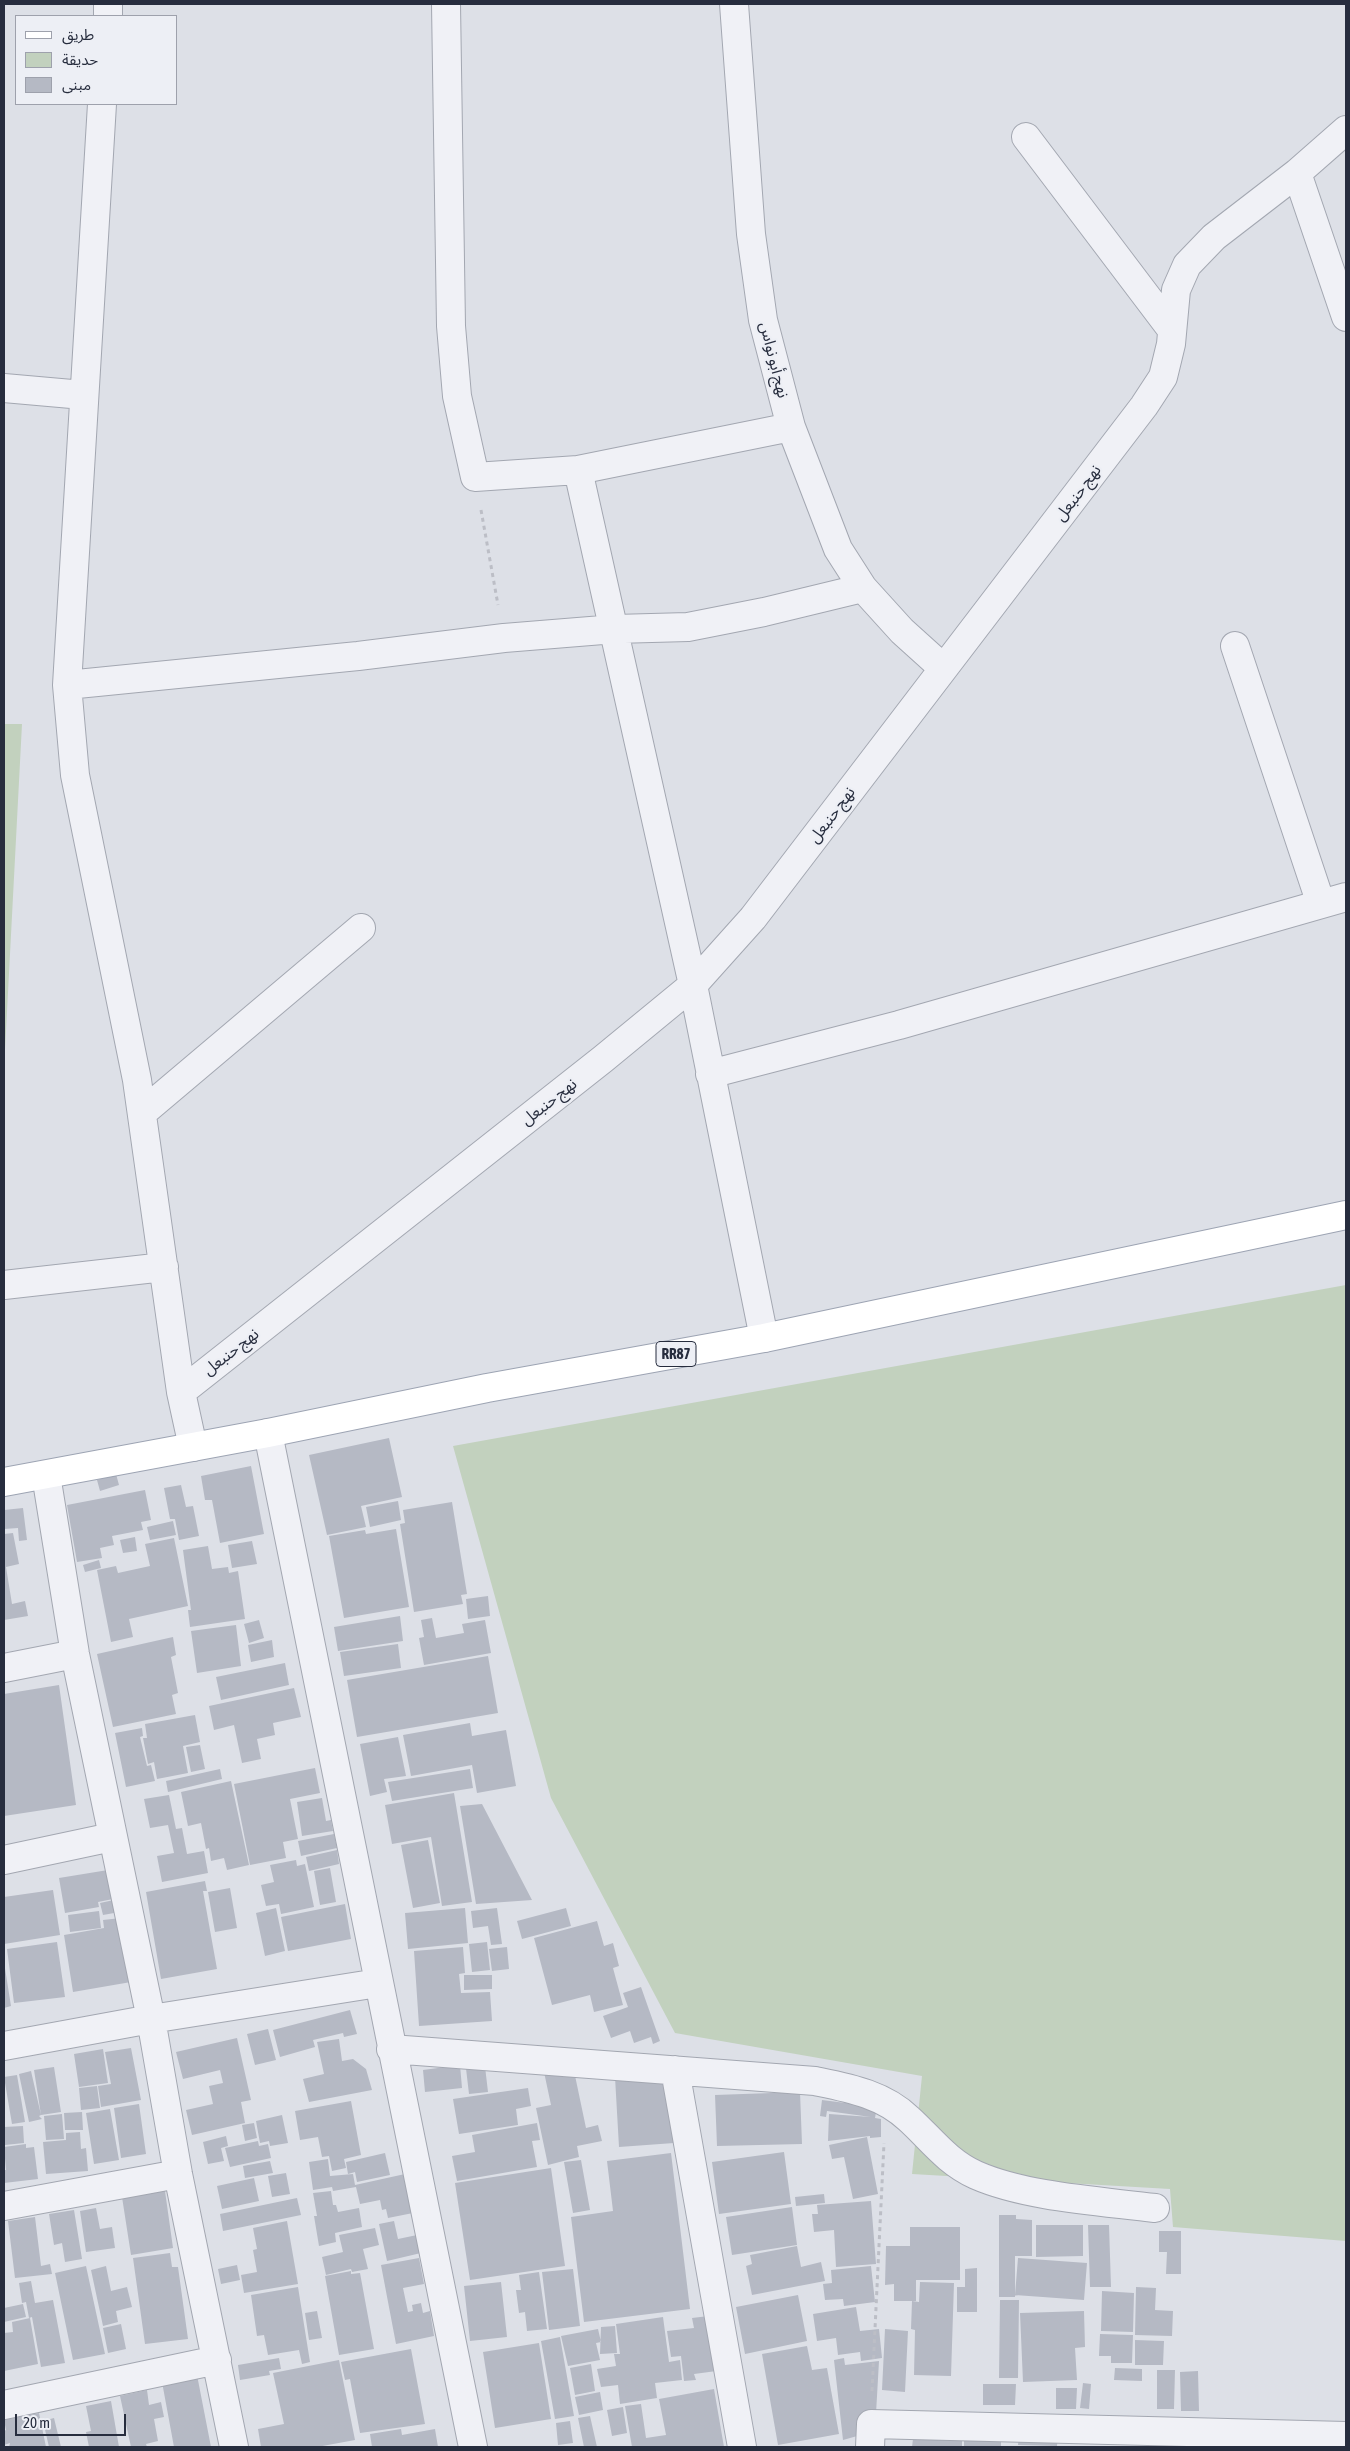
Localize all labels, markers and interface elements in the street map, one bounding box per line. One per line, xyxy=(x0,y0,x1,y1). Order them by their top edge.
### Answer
legend xyxy=(15,15,178,105)
text: طريق xyxy=(62,26,94,43)
text: حديقة xyxy=(62,51,98,68)
text: مبنى xyxy=(62,76,91,93)
street label: نهج أبو نواس xyxy=(755,320,793,400)
street label: نهج حنبعل xyxy=(1051,461,1105,525)
street label: نهج حنبعل xyxy=(805,783,859,847)
street label: نهج حنبعل xyxy=(517,1074,581,1130)
street label: نهج حنبعل xyxy=(199,1324,263,1380)
road number: RR87 xyxy=(656,1342,696,1366)
scale bar xyxy=(18,2404,129,2436)
text: 20 m xyxy=(23,2414,50,2431)

